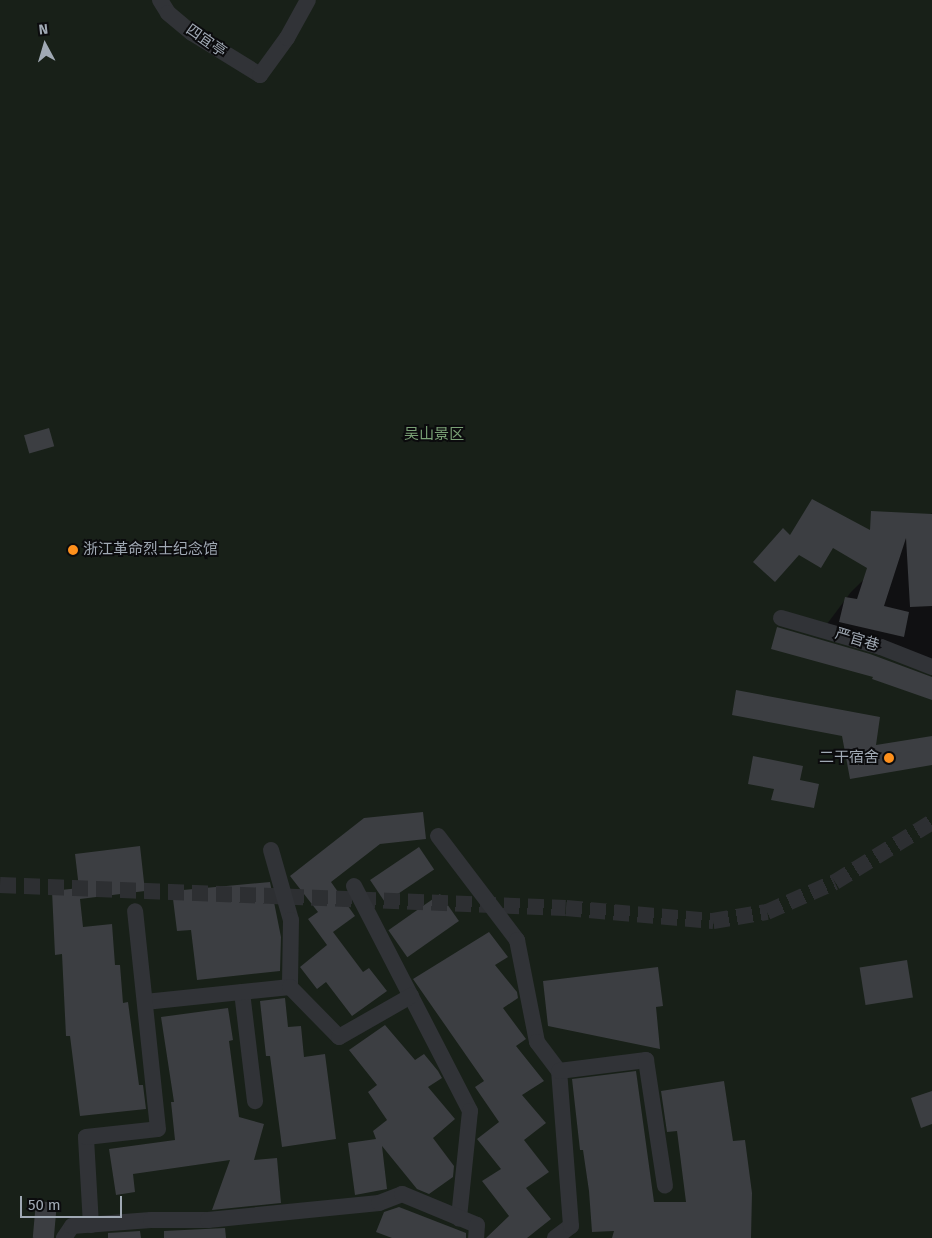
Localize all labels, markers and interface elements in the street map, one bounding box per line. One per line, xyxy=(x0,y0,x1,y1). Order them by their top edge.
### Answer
north arrow xyxy=(20,20,70,70)
text: N xyxy=(38,21,49,39)
street label: 四宜亭 xyxy=(182,21,230,61)
park label: 吴山景区 xyxy=(404,426,464,444)
place label: 浙江革命烈士纪念馆 xyxy=(83,541,218,559)
marker: 浙江革命烈士纪念馆 xyxy=(67,544,79,556)
street label: 严官巷 xyxy=(833,625,881,655)
place label: 二干宿舍 xyxy=(819,749,879,767)
marker: 二干宿舍 xyxy=(883,752,895,764)
scale bar xyxy=(22,1186,125,1218)
text: 50 m xyxy=(28,1196,61,1214)

